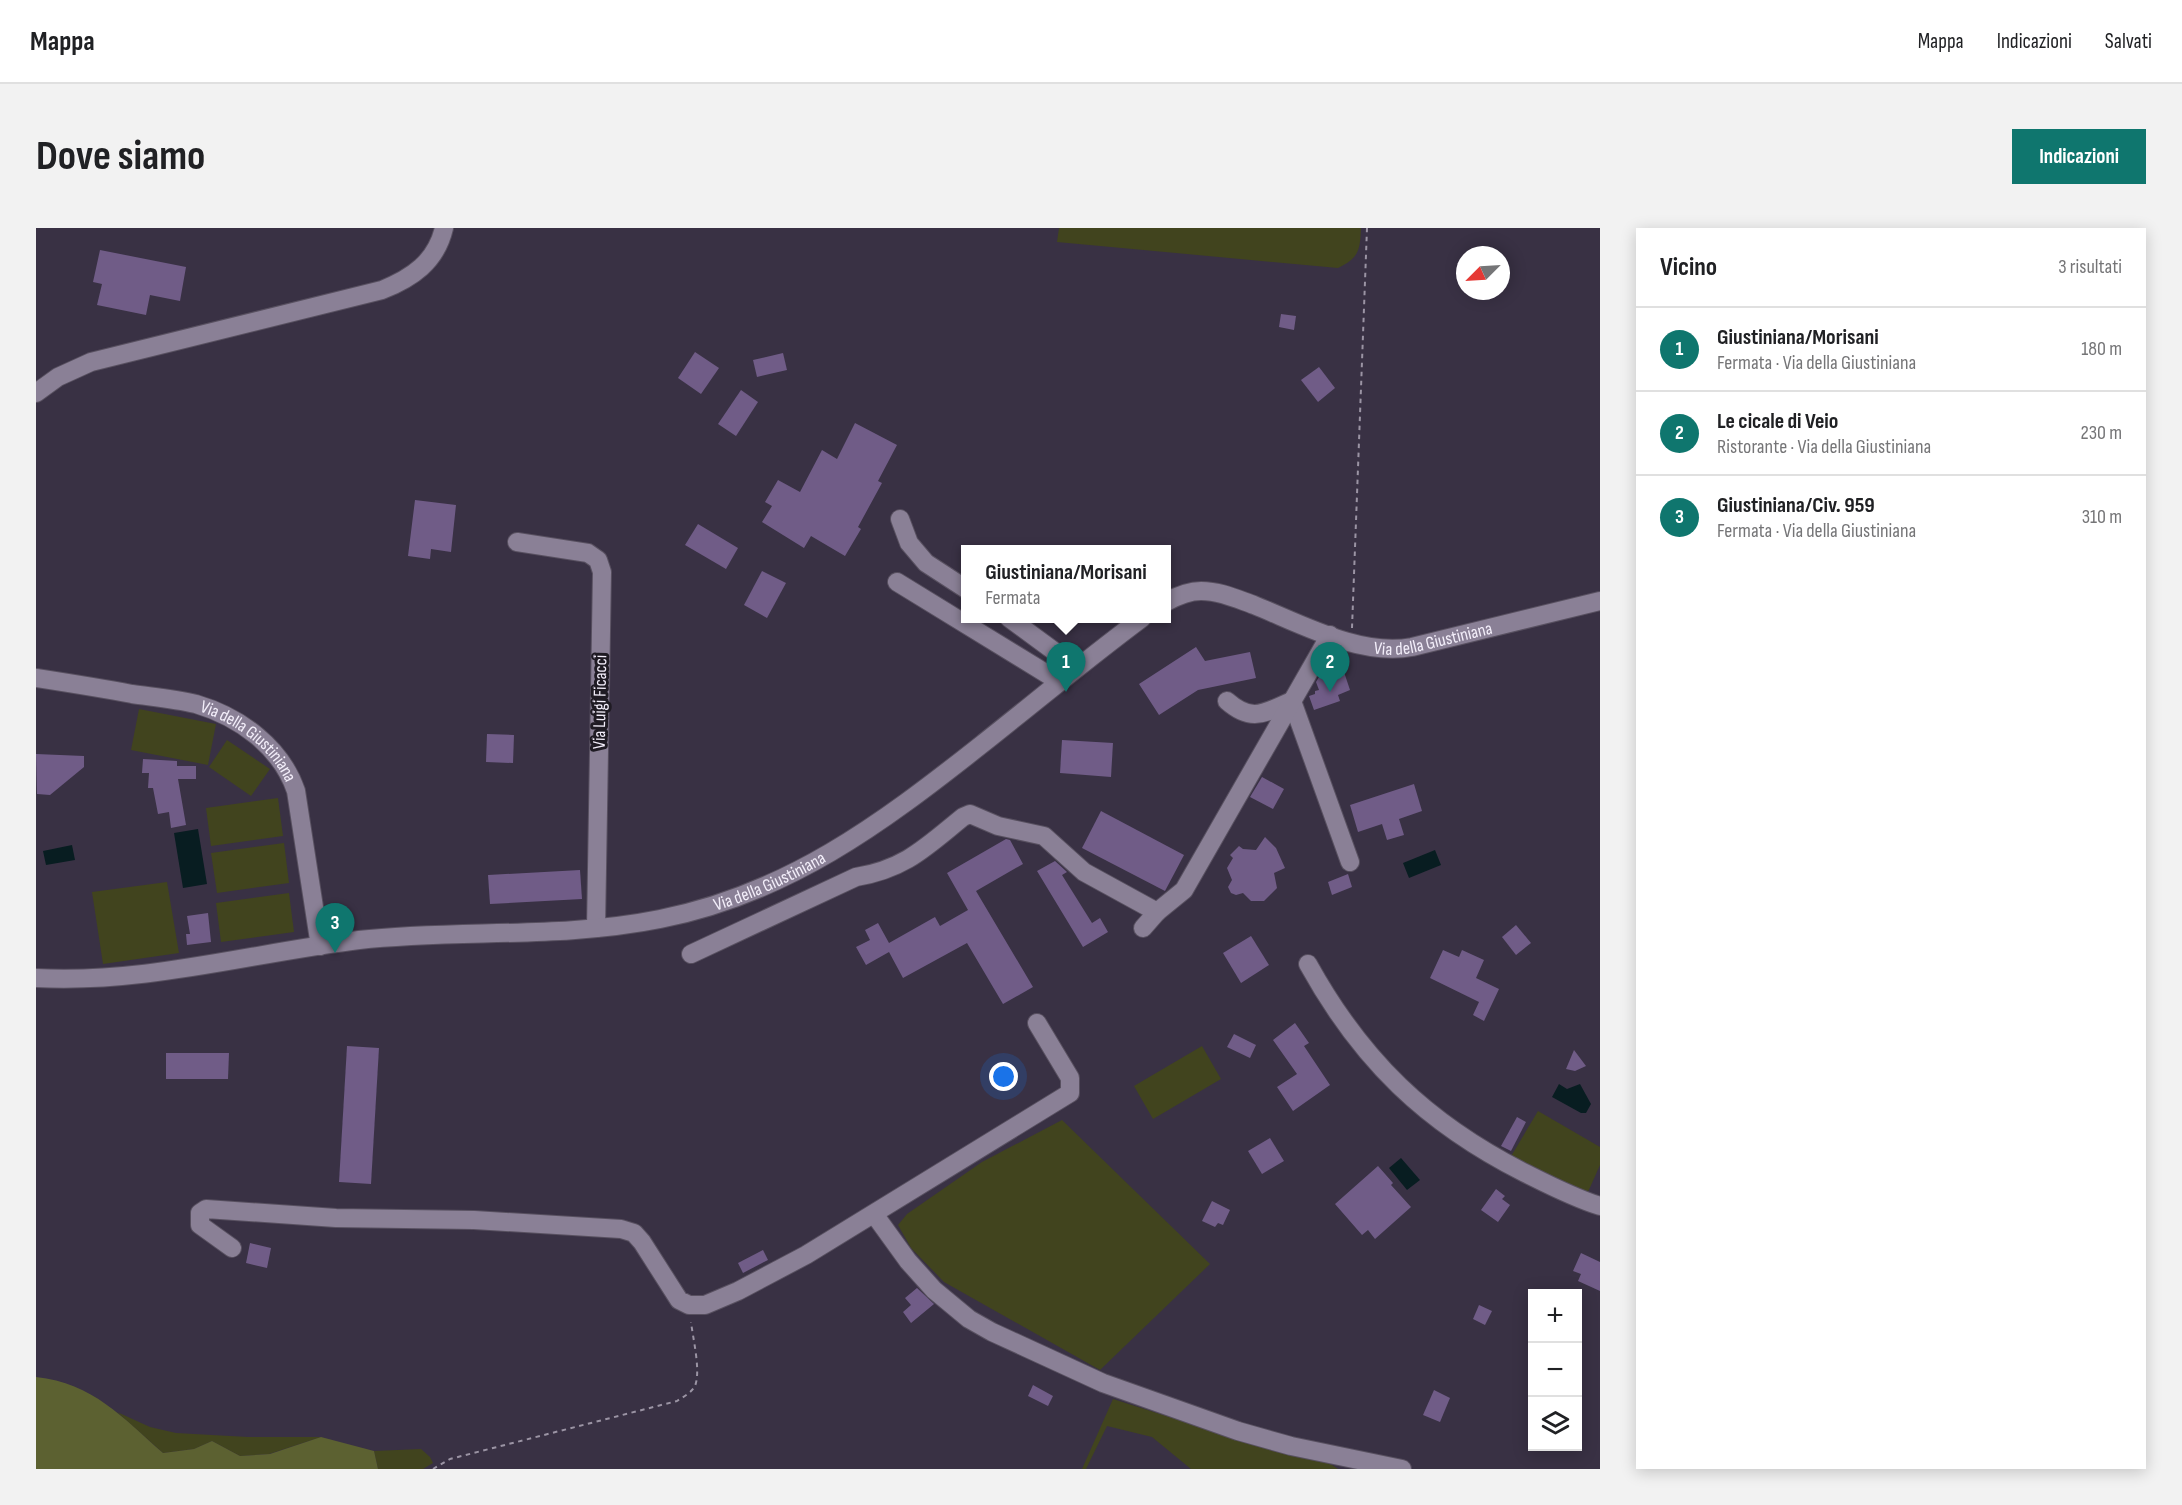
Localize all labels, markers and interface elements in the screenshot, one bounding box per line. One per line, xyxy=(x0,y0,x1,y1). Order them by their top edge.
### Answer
text: Mappa xyxy=(30,25,95,58)
text: Mappa xyxy=(1918,29,1964,54)
text: Indicazioni xyxy=(1997,29,2072,54)
text: Salvati xyxy=(2105,29,2152,54)
button: Indicazioni xyxy=(2012,129,2146,184)
text: Dove siamo xyxy=(36,131,205,182)
north arrow xyxy=(1456,246,1510,300)
text: Vicino xyxy=(1660,252,1717,283)
text: 3 risultati xyxy=(2058,255,2122,279)
text: Giustiniana/Morisani xyxy=(1717,324,1879,351)
text: 1 xyxy=(1676,337,1683,361)
text: 180 m xyxy=(2081,337,2122,361)
text: Fermata · Via della Giustiniana xyxy=(1717,351,1916,375)
text: Le cicale di Veio xyxy=(1717,408,1838,435)
text: 2 xyxy=(1675,421,1684,445)
text: 230 m xyxy=(2080,421,2122,445)
text: Ristorante · Via della Giustiniana xyxy=(1717,435,1931,459)
text: Giustiniana/Civ. 959 xyxy=(1717,492,1875,519)
text: 3 xyxy=(1675,505,1684,529)
text: 310 m xyxy=(2082,505,2122,529)
text: Fermata · Via della Giustiniana xyxy=(1717,519,1916,543)
popup xyxy=(961,545,1171,623)
text: Giustiniana/Morisani xyxy=(985,559,1147,586)
text: Fermata xyxy=(985,586,1041,610)
street label: Via della Giustiniana xyxy=(1373,617,1494,659)
pin: 1 xyxy=(1046,642,1086,692)
pin: 2 xyxy=(1310,642,1350,692)
street label: Via Luigi Ficacci xyxy=(589,655,611,749)
street label: Via della Giustiniana xyxy=(198,696,301,785)
street label: Via della Giustiniana xyxy=(711,847,829,915)
pin: 3 xyxy=(316,904,354,953)
your location xyxy=(989,1062,1018,1091)
map controls xyxy=(1528,1289,1582,1451)
button: + xyxy=(1528,1289,1582,1343)
button: − xyxy=(1528,1343,1582,1397)
button: layers xyxy=(1528,1397,1582,1451)

